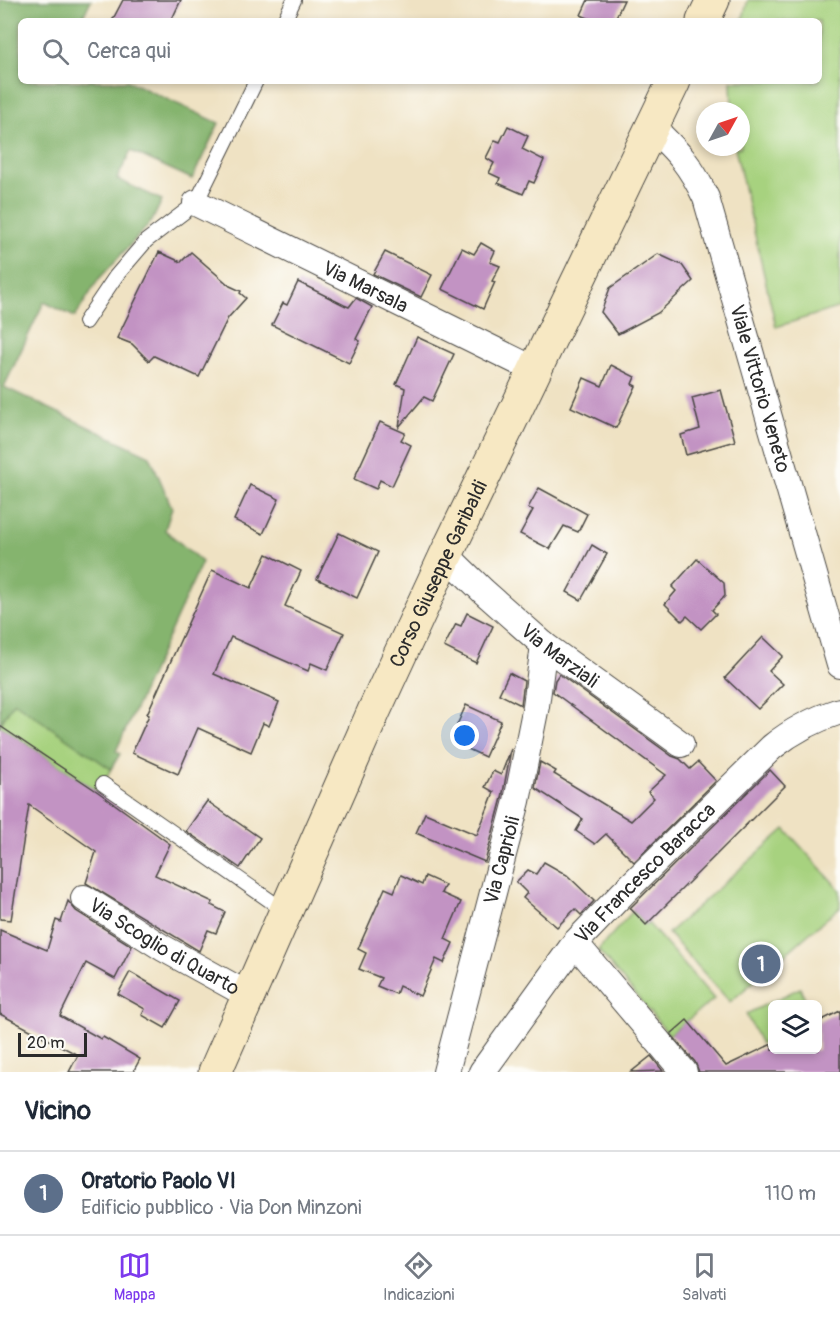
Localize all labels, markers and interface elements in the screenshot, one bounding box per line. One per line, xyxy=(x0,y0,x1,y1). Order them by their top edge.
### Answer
search box xyxy=(18,18,822,84)
icon: search xyxy=(39,35,72,68)
text: Cerca qui xyxy=(87,37,171,65)
north arrow xyxy=(696,102,750,156)
street label: Via Marsala xyxy=(318,255,412,319)
street label: Viale Vittorio Veneto xyxy=(724,302,796,476)
street label: Corso Giuseppe Garibaldi xyxy=(384,476,493,671)
street label: Via Marziali xyxy=(515,618,604,693)
your location xyxy=(450,721,479,750)
street label: Via Francesco Baracca xyxy=(569,797,721,949)
street label: Via Caprioli xyxy=(478,814,525,907)
street label: Via Scoglio di Quarto xyxy=(84,893,244,1001)
pin: 1 xyxy=(742,942,780,986)
map controls xyxy=(768,1000,822,1054)
button: layers xyxy=(768,1000,822,1054)
scale bar xyxy=(18,1030,87,1058)
text: 20 m xyxy=(27,1033,65,1053)
text: Vicino xyxy=(24,1095,91,1127)
text: Oratorio Paolo VI xyxy=(81,1167,236,1195)
text: 1 xyxy=(40,1181,47,1206)
text: 110 m xyxy=(765,1181,816,1206)
text: Edificio pubblico · Via Don Minzoni xyxy=(81,1195,362,1220)
tab: Mappa xyxy=(114,1249,155,1305)
tab: Indicazioni xyxy=(383,1249,454,1305)
tab: Salvati xyxy=(682,1249,726,1305)

